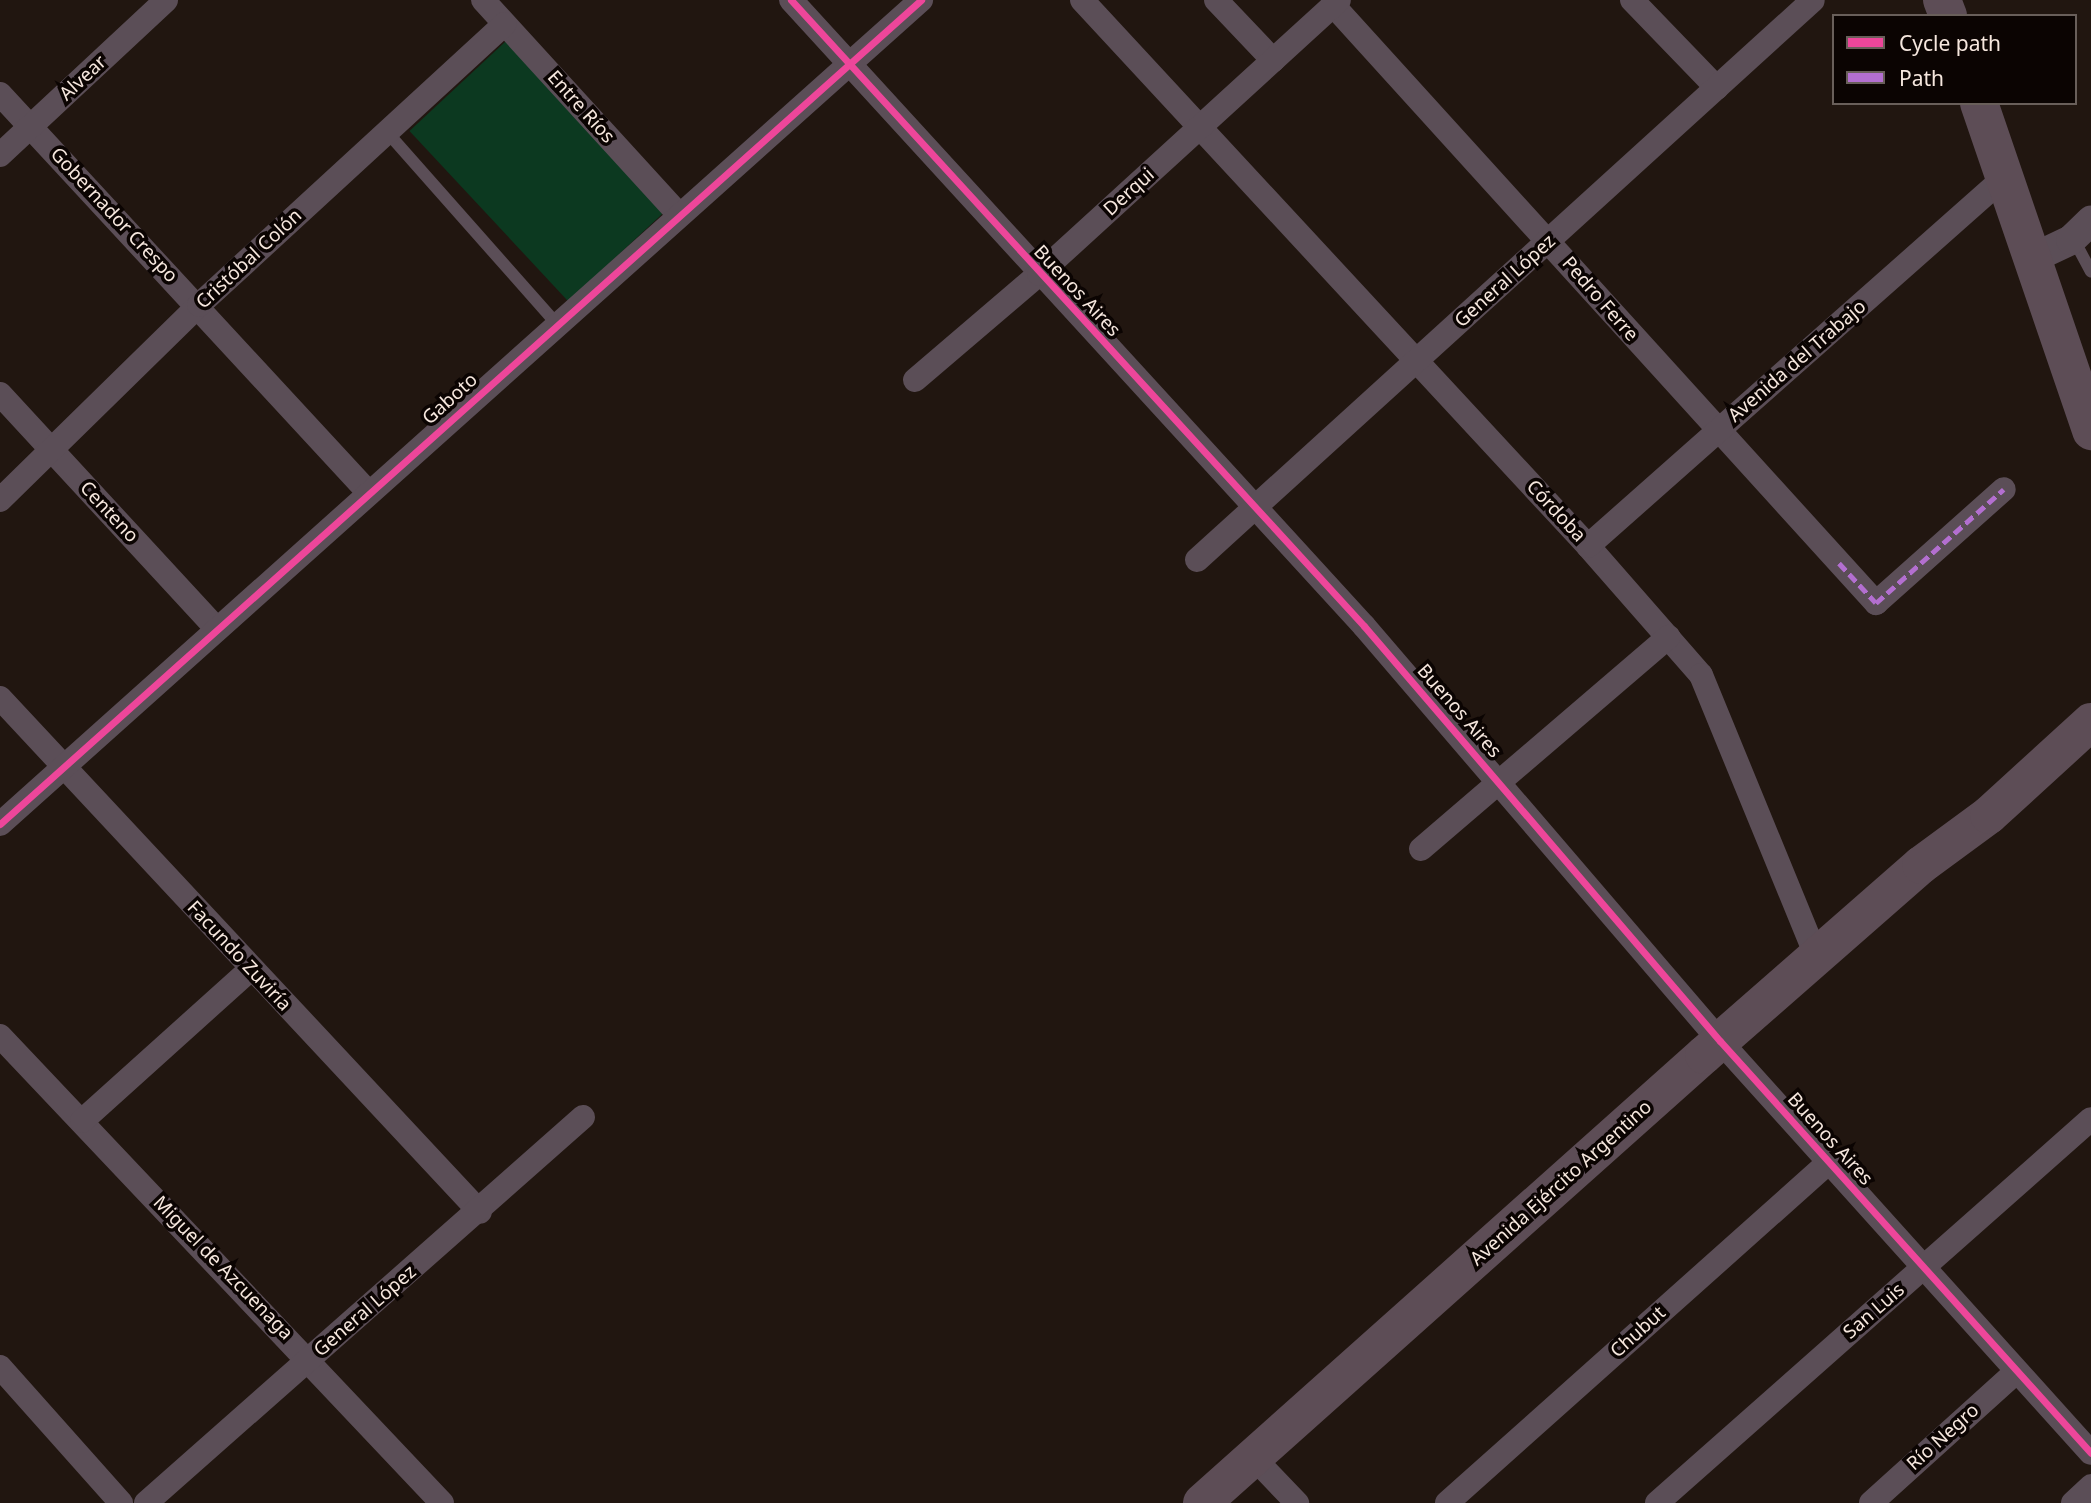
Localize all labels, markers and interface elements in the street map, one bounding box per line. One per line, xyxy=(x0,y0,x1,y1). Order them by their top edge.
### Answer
legend xyxy=(1832,14,2077,105)
text: Cycle path xyxy=(1899,29,2001,57)
street label: Alvear xyxy=(55,51,111,105)
text: Path xyxy=(1899,64,1944,92)
street label: Entre Ríos xyxy=(543,66,619,148)
street label: Gobernador Crespo xyxy=(46,143,182,287)
street label: Derqui xyxy=(1099,163,1159,221)
street label: Cristóbal Colón xyxy=(191,204,307,314)
street label: General López xyxy=(1450,230,1560,332)
street label: Buenos Aires xyxy=(1029,241,1125,341)
street label: Pedro Ferre xyxy=(1557,252,1643,346)
street label: Avenida del Trabajo xyxy=(1723,295,1871,427)
street label: Gaboto xyxy=(418,368,482,430)
street label: Córdoba xyxy=(1522,475,1590,547)
street label: Centeno xyxy=(75,477,143,547)
street label: Buenos Aires xyxy=(1412,660,1506,762)
street label: Facundo Zuviría xyxy=(182,896,296,1016)
street label: Buenos Aires xyxy=(1783,1088,1877,1190)
street label: Avenida Ejército Argentino xyxy=(1466,1095,1656,1271)
street label: Miguel de Azcuenaga xyxy=(149,1191,297,1345)
street label: General López xyxy=(309,1261,421,1361)
street label: San Luis xyxy=(1839,1278,1909,1344)
street label: Chubut xyxy=(1606,1302,1670,1362)
street label: Río Negro xyxy=(1902,1399,1984,1475)

